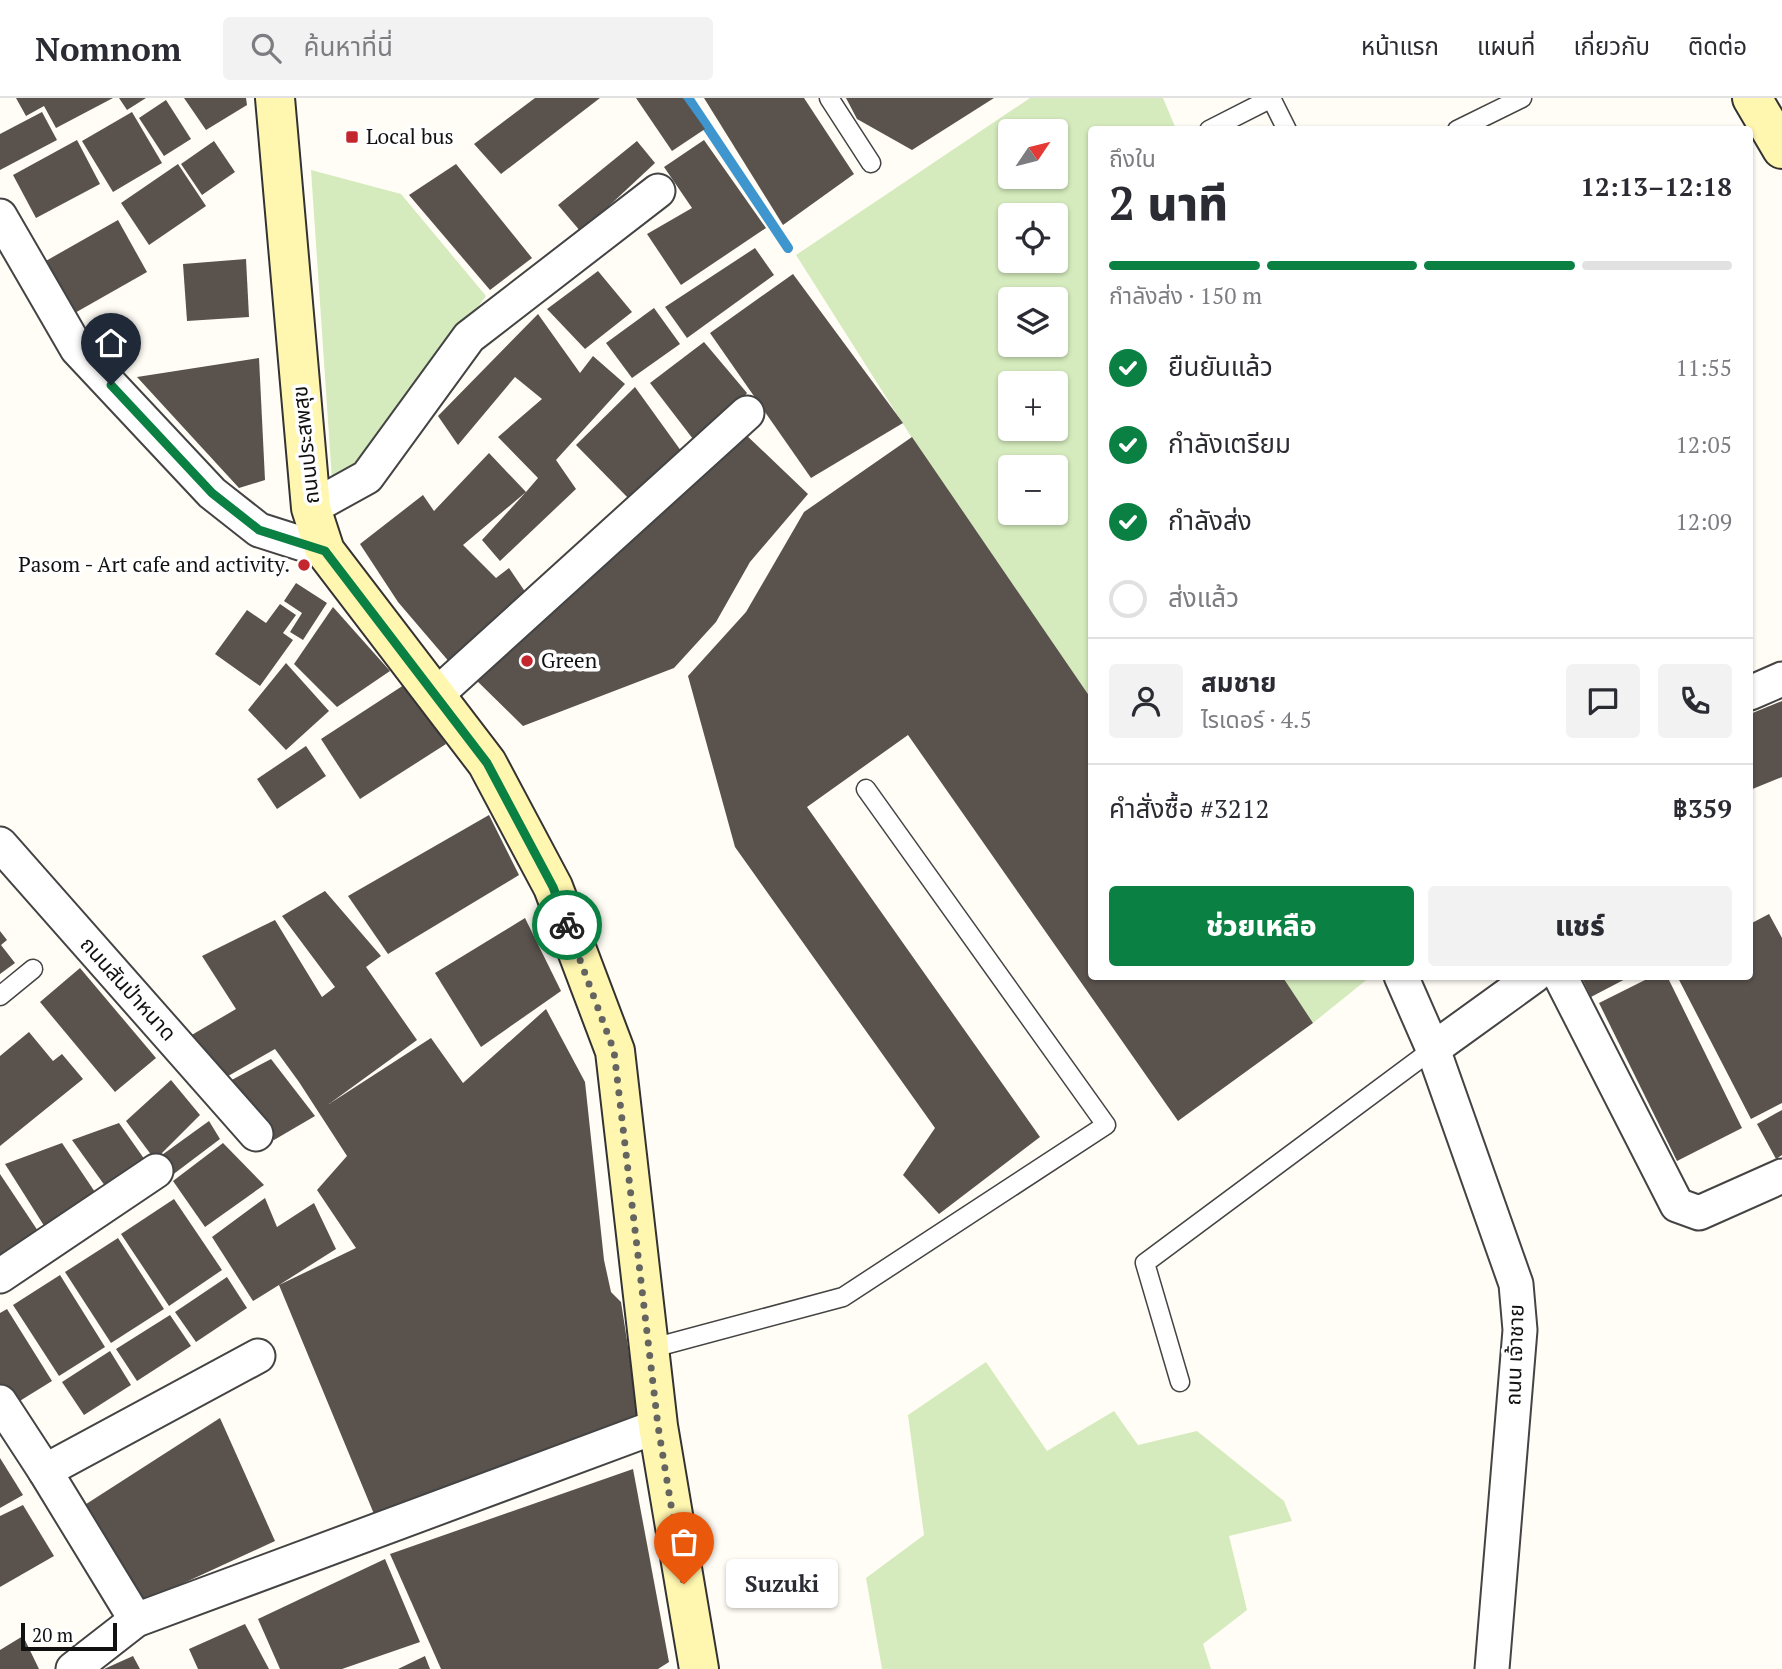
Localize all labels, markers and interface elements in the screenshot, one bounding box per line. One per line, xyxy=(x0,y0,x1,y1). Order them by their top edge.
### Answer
search box xyxy=(223,17,713,80)
text: Nomnom xyxy=(35,27,181,70)
icon: search xyxy=(247,29,285,67)
text: ค้นหาที่นี่ xyxy=(303,29,393,63)
text: หน้าแรก xyxy=(1361,30,1439,62)
text: แผนที่ xyxy=(1477,30,1535,62)
text: เกี่ยวกับ xyxy=(1573,30,1650,62)
text: ติดต่อ xyxy=(1688,30,1747,62)
north arrow xyxy=(998,119,1068,189)
map controls xyxy=(998,119,1068,525)
place label: Local bus xyxy=(366,122,454,150)
marker: Local bus xyxy=(344,129,360,145)
text: ถึงใน xyxy=(1109,143,1156,174)
text: 12:13–12:18 xyxy=(1580,169,1732,203)
text: 2 นาที xyxy=(1109,172,1228,233)
button: locate xyxy=(998,203,1068,273)
text: กำลังส่ง · 150 m xyxy=(1109,280,1262,311)
button: layers xyxy=(998,287,1068,357)
pin xyxy=(81,313,141,385)
icon: home xyxy=(92,324,130,362)
icon: check xyxy=(1109,349,1147,387)
text: ยืนยันแล้ว xyxy=(1168,349,1273,383)
text: 11:55 xyxy=(1675,352,1732,383)
button: + xyxy=(998,371,1068,441)
street label: ถนนประสพสุข xyxy=(285,385,325,506)
icon: check xyxy=(1109,426,1147,464)
text: กำลังเตรียม xyxy=(1168,426,1291,460)
text: 12:05 xyxy=(1675,429,1732,460)
button: − xyxy=(998,455,1068,525)
icon: check xyxy=(1109,503,1147,541)
text: กำลังส่ง xyxy=(1168,503,1252,537)
text: 12:09 xyxy=(1675,506,1732,537)
place label: Pasom - Art cafe and activity. xyxy=(18,550,290,578)
marker: Pasom - Art cafe and activity. xyxy=(296,557,312,573)
text: ส่งแล้ว xyxy=(1168,580,1239,614)
place label: Green xyxy=(541,646,598,674)
marker: Green xyxy=(519,653,535,669)
button: person xyxy=(1109,664,1183,738)
button: chat xyxy=(1566,664,1640,738)
button: phone xyxy=(1658,664,1732,738)
text: สมชาย xyxy=(1201,665,1277,699)
text: ไรเดอร์ · 4.5 xyxy=(1201,704,1312,735)
text: คำสั่งซื้อ #3212 xyxy=(1109,791,1269,825)
text: ฿359 xyxy=(1673,791,1732,825)
button: ช่วยเหลือ xyxy=(1109,886,1414,966)
button: แชร์ xyxy=(1428,886,1732,966)
courier xyxy=(532,890,602,960)
icon: bike xyxy=(548,906,586,944)
street label: ถนนสันป่าหนาด xyxy=(74,930,183,1046)
street label: ถนน เจ้าชาย xyxy=(1498,1304,1530,1406)
pin xyxy=(654,1512,714,1584)
icon: bag xyxy=(665,1523,703,1561)
callout: Suzuki xyxy=(726,1560,838,1608)
text: Suzuki xyxy=(745,1568,819,1599)
scale bar xyxy=(21,1620,117,1652)
text: 20 m xyxy=(32,1622,73,1647)

